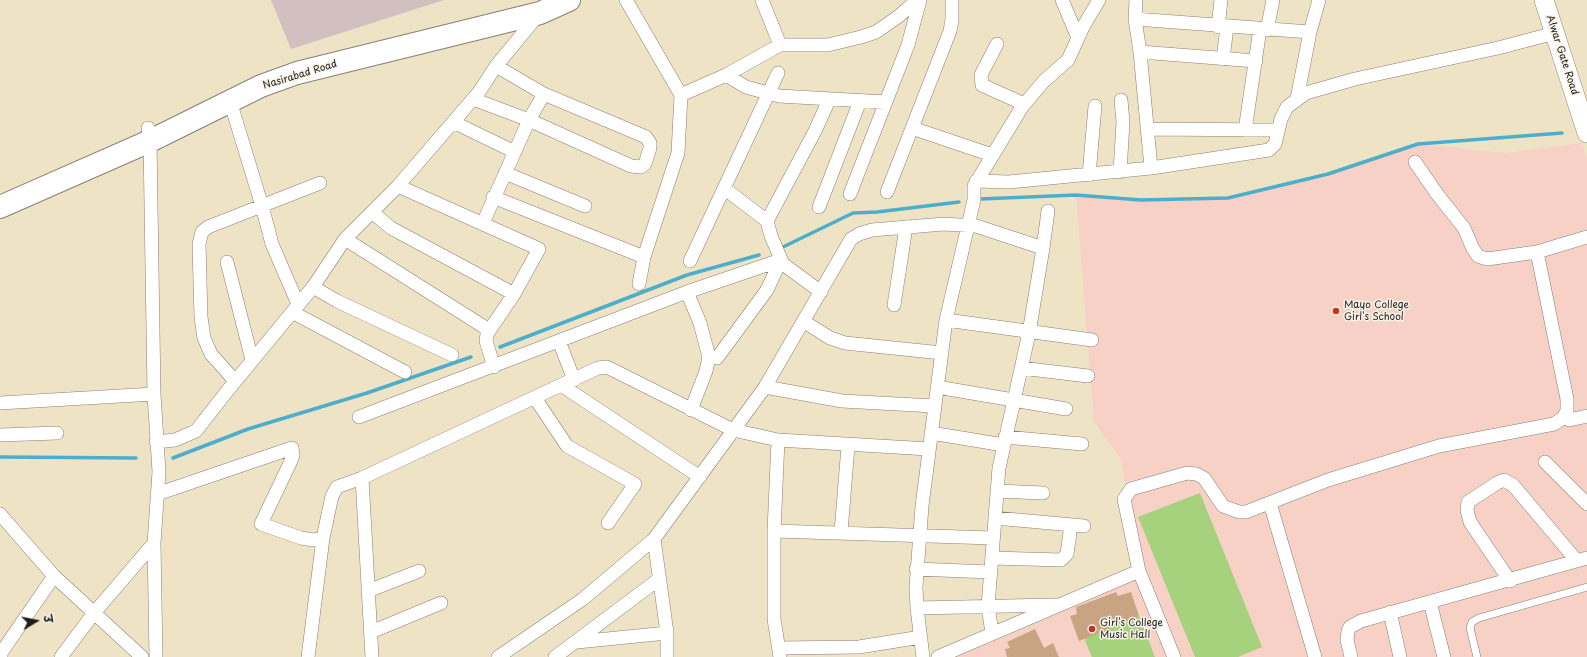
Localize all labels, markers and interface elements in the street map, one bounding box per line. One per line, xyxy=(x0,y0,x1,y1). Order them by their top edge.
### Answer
street label: Alwar Gate Road xyxy=(1543,14,1581,96)
street label: Nasirabad Road xyxy=(262,58,338,92)
place label: Mayo College Girl's School xyxy=(1344,299,1409,322)
marker: Mayo College Girl's School xyxy=(1331,306,1341,316)
north arrow xyxy=(16,601,56,641)
text: उ xyxy=(39,614,57,624)
place label: Girl's College Music Hall xyxy=(1100,617,1163,640)
marker: Girl's College Music Hall xyxy=(1087,624,1097,634)

